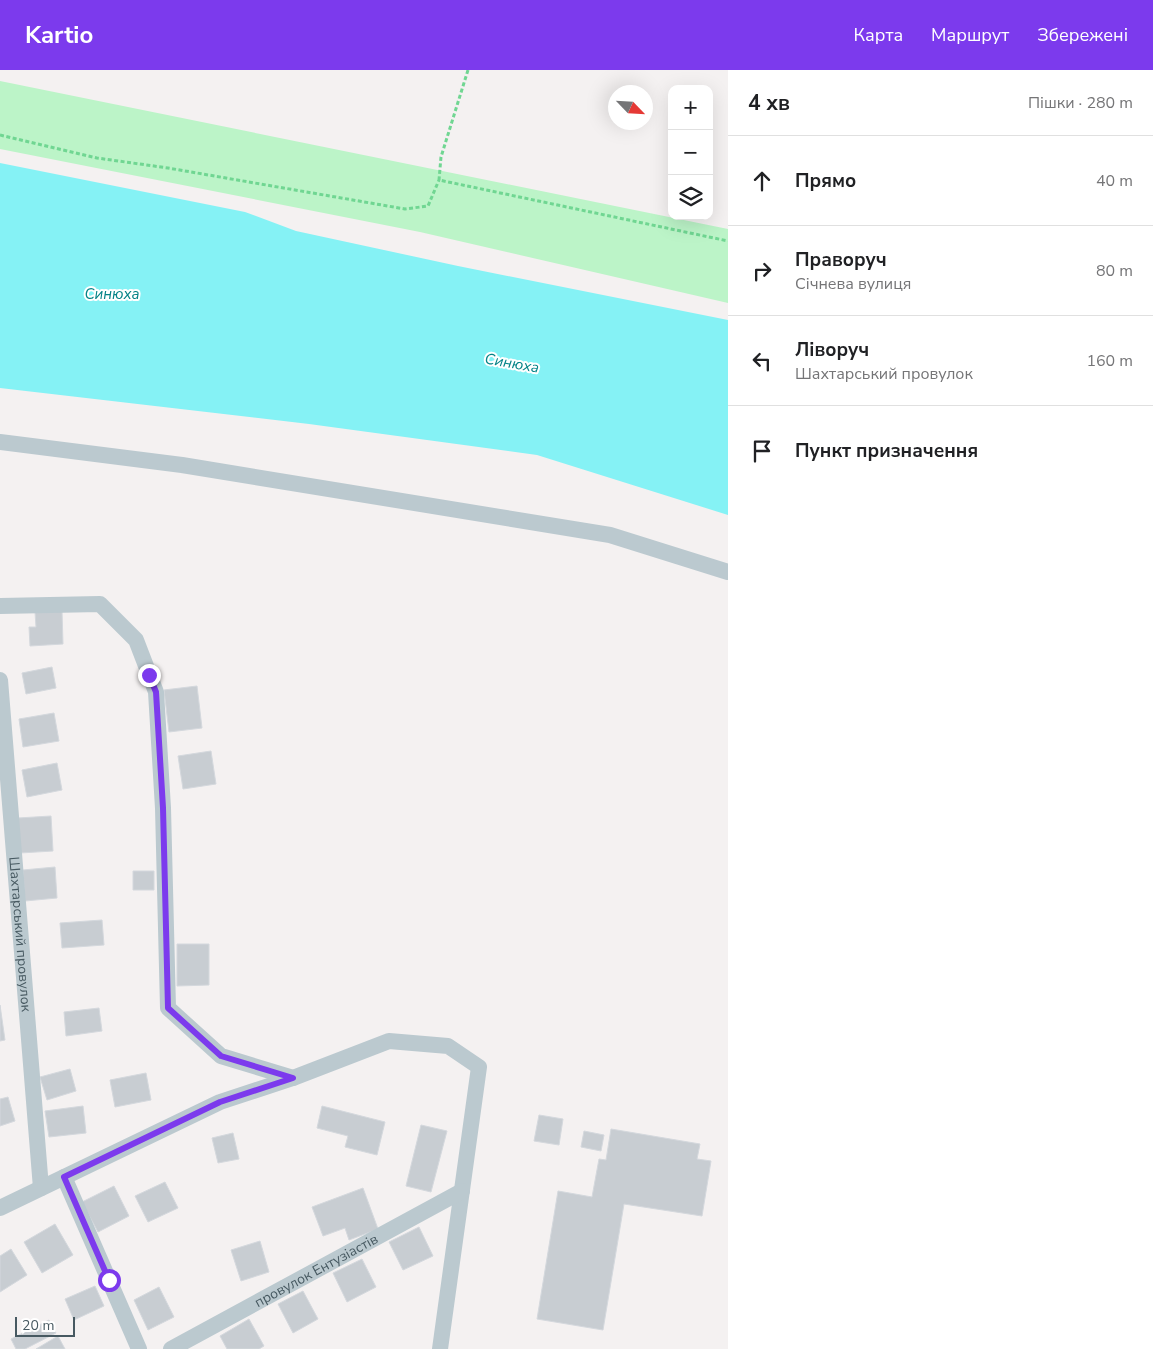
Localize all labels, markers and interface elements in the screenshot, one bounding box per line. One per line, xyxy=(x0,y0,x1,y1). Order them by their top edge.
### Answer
text: Kartio xyxy=(25,19,93,51)
text: Карта xyxy=(854,23,903,47)
text: Маршрут xyxy=(931,23,1009,47)
text: Збережені xyxy=(1037,23,1128,47)
north arrow xyxy=(608,85,653,130)
map controls xyxy=(668,85,713,220)
button: + xyxy=(668,85,713,130)
text: 4 хв xyxy=(748,89,790,117)
text: Пішки · 280 m xyxy=(1028,92,1133,114)
button: − xyxy=(668,130,713,175)
icon: ahead xyxy=(748,167,776,195)
text: Прямо xyxy=(795,168,856,194)
text: 40 m xyxy=(1096,170,1133,192)
button: layers xyxy=(668,175,713,220)
text: Праворуч xyxy=(795,247,887,273)
icon: right xyxy=(748,257,776,285)
text: 80 m xyxy=(1096,260,1133,282)
text: Січнева вулиця xyxy=(795,273,911,295)
water label: Синюха xyxy=(84,284,140,304)
text: Ліворуч xyxy=(795,337,869,363)
icon: left xyxy=(748,347,776,375)
water label: Синюха xyxy=(483,348,541,378)
text: 160 m xyxy=(1086,350,1133,372)
text: Шахтарський провулок xyxy=(795,363,973,385)
icon: arrive xyxy=(748,437,776,465)
text: Пункт призначення xyxy=(795,438,978,464)
route end xyxy=(138,664,161,687)
street label: Шахтарський провулок xyxy=(4,856,36,1013)
street label: провулок Ентузіастів xyxy=(251,1229,382,1312)
route start xyxy=(98,1269,121,1292)
scale bar xyxy=(15,1314,75,1337)
text: 20 m xyxy=(22,1316,54,1335)

